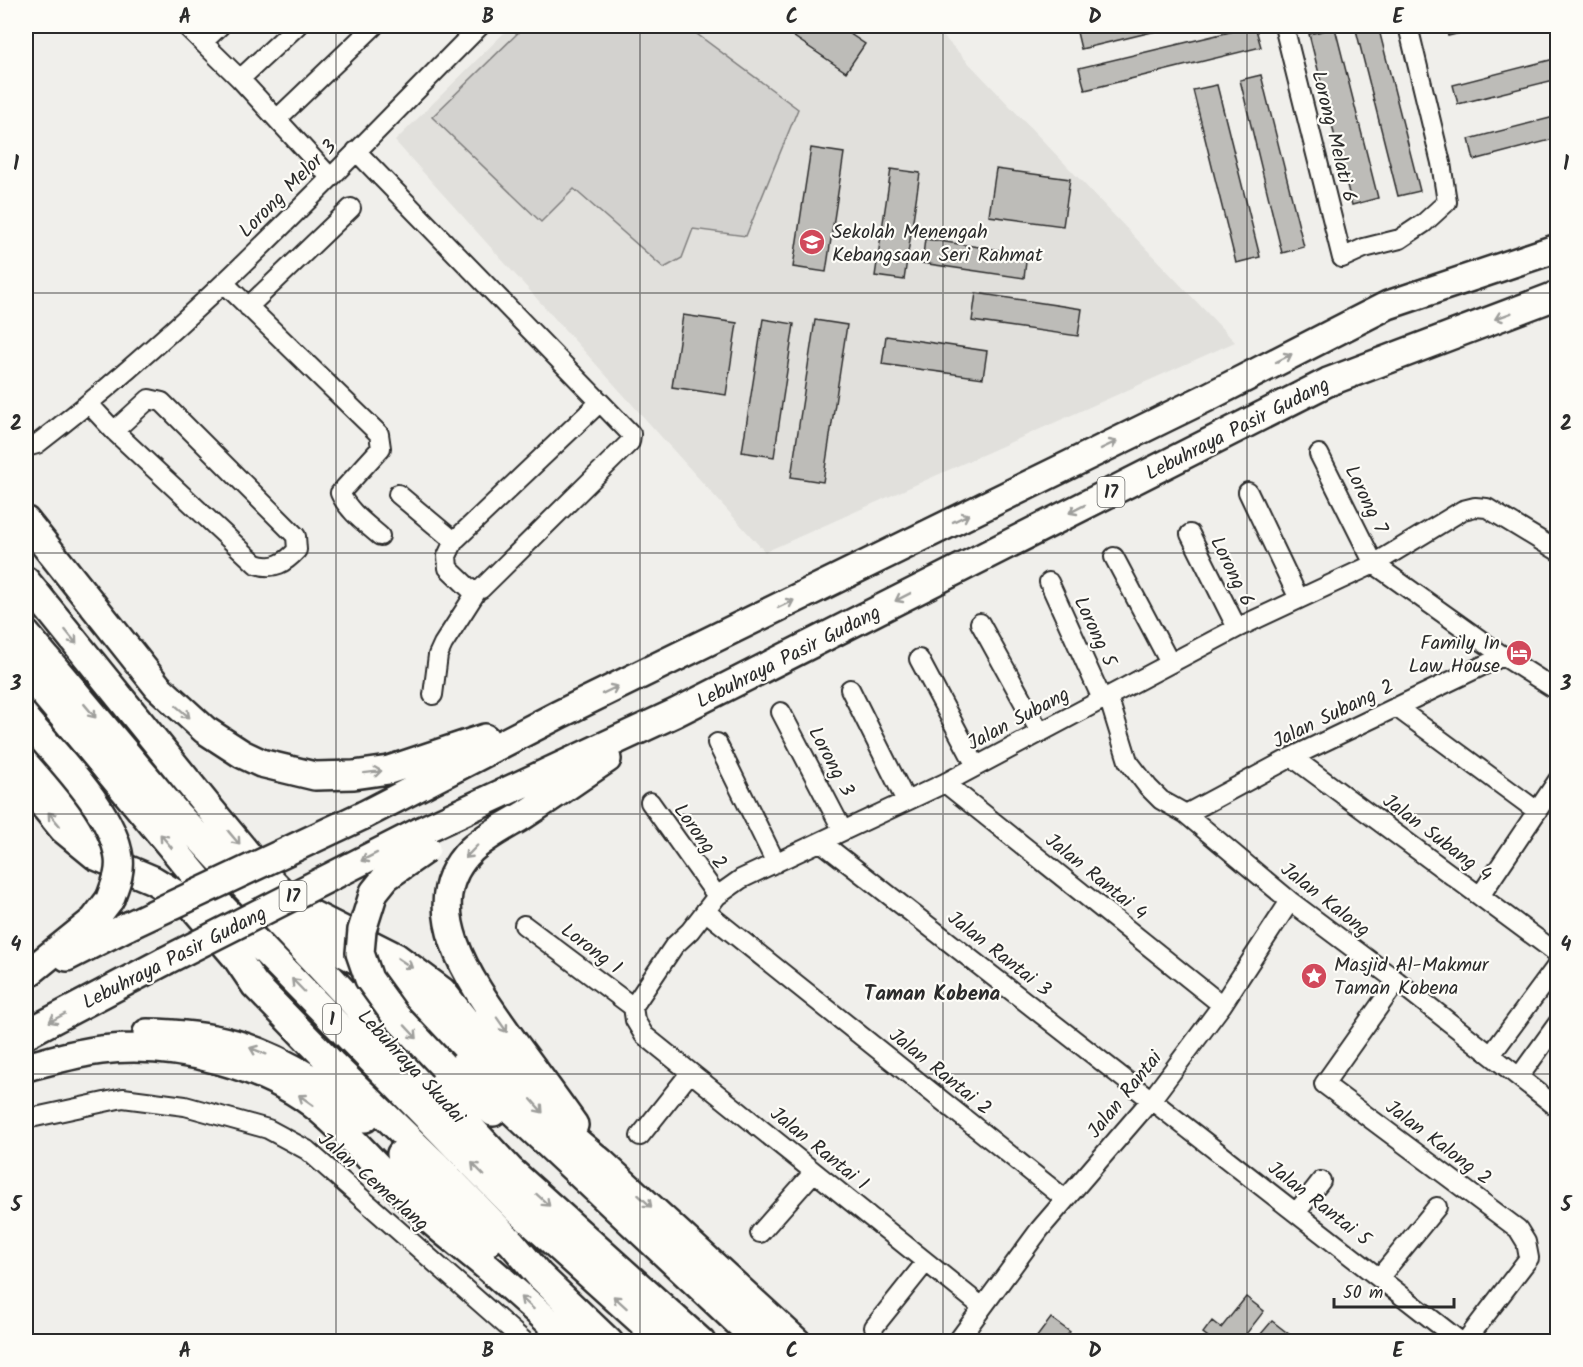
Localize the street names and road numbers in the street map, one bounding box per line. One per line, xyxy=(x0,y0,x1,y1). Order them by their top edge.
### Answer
street label: Lorong Melati 6 xyxy=(1301,67,1365,206)
street label: Lorong Melor 3 xyxy=(232,133,345,246)
street label: Lebuhraya Pasir Gudang xyxy=(1140,369,1336,490)
street label: Lorong 7 xyxy=(1335,460,1396,540)
road number: 17 xyxy=(1098,477,1124,507)
street label: Lorong 6 xyxy=(1200,531,1262,613)
street label: Lorong 5 xyxy=(1064,591,1125,674)
street label: Lebuhraya Pasir Gudang xyxy=(691,597,887,718)
street label: Jalan Subang 2 xyxy=(1268,672,1400,758)
street label: Jalan Subang xyxy=(962,679,1076,760)
street label: Lorong 3 xyxy=(798,721,862,803)
street label: Jalan Subang 4 xyxy=(1375,786,1499,891)
street label: Lorong 2 xyxy=(664,797,735,877)
street label: Jalan Rantai 4 xyxy=(1037,826,1154,929)
street label: Jalan Kalong xyxy=(1273,855,1377,946)
road number: 17 xyxy=(280,881,306,911)
street label: Lebuhraya Pasir Gudang xyxy=(77,898,273,1019)
street label: Jalan Rantai 3 xyxy=(940,904,1058,1006)
street label: Lorong 1 xyxy=(553,916,628,983)
street label: Lebuhraya Skudai xyxy=(349,1003,473,1133)
road number: 1 xyxy=(323,1004,341,1034)
street label: Jalan Rantai 2 xyxy=(881,1021,998,1124)
street label: Jalan Rantai xyxy=(1080,1043,1172,1146)
street label: Jalan Kalong 2 xyxy=(1378,1093,1498,1194)
street label: Jalan Rantai 1 xyxy=(762,1099,875,1200)
street label: Jalan Cemerlang xyxy=(310,1125,436,1240)
street label: Jalan Rantai 5 xyxy=(1260,1154,1378,1256)

